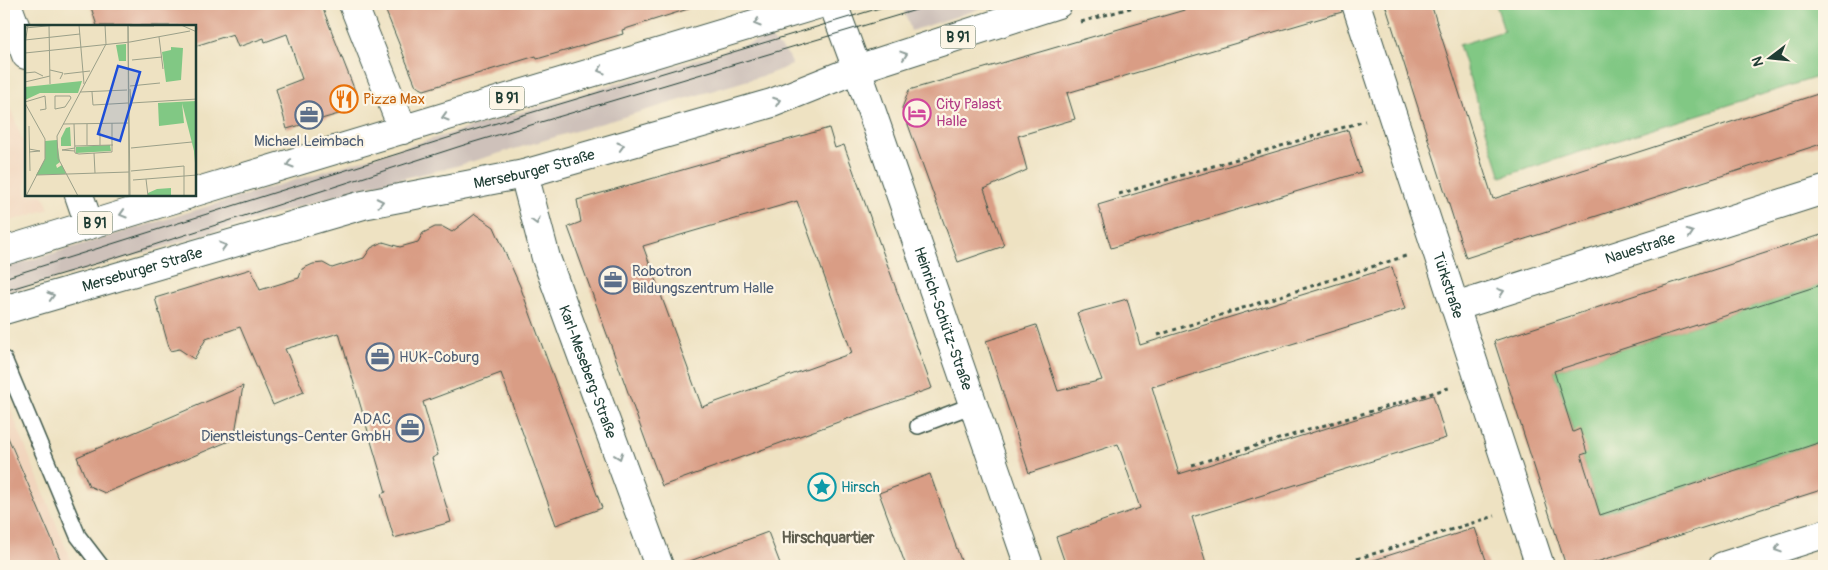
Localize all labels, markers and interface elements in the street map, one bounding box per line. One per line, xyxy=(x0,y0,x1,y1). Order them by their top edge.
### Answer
one-way arrow xyxy=(753,17,761,27)
inset map xyxy=(25,25,196,196)
road number: B 91 xyxy=(940,26,976,48)
north arrow xyxy=(1746,32,1796,82)
one-way arrow xyxy=(899,51,907,61)
text: N xyxy=(1749,55,1767,68)
one-way arrow xyxy=(597,64,606,74)
restaurant icon: Pizza Max xyxy=(329,84,359,114)
road number: B 91 xyxy=(490,86,524,110)
place label: Pizza Max xyxy=(363,90,425,109)
place label: City Palast Halle xyxy=(936,95,1003,131)
one-way arrow xyxy=(772,97,781,107)
hotel icon: City Palast Halle xyxy=(902,98,932,128)
office icon: Michael Leimbach xyxy=(294,100,324,130)
one-way arrow xyxy=(442,111,450,121)
place label: Michael Leimbach xyxy=(254,132,364,151)
one-way arrow xyxy=(616,141,625,151)
street label: Merseburger Straße xyxy=(472,145,598,193)
one-way arrow xyxy=(286,158,294,168)
one-way arrow xyxy=(375,197,384,208)
one-way arrow xyxy=(120,209,128,219)
road number: B 91 xyxy=(78,212,112,234)
one-way arrow xyxy=(530,216,541,225)
one-way arrow xyxy=(1685,228,1693,238)
street label: Nauestraße xyxy=(1603,229,1678,269)
one-way arrow xyxy=(219,241,227,251)
street label: Merseburger Straße xyxy=(80,243,205,297)
street label: Heinrich-Schütz-Straße xyxy=(909,244,977,393)
street label: Türkstraße xyxy=(1428,250,1467,322)
place label: Robotron Bildungszentrum Halle xyxy=(632,262,774,298)
office icon: Robotron Bildungszentrum Halle xyxy=(598,265,628,295)
one-way arrow xyxy=(1497,288,1505,298)
one-way arrow xyxy=(46,292,54,302)
street label: Karl-Meseberg-Straße xyxy=(554,303,621,442)
office icon: HUK-Coburg xyxy=(365,342,395,372)
place label: HUK-Coburg xyxy=(399,348,479,367)
place label: ADAC Dienstleistungs-Center GmbH xyxy=(201,410,391,446)
office icon: ADAC Dienstleistungs-Center GmbH xyxy=(395,413,425,443)
one-way arrow xyxy=(613,452,623,460)
place icon: Hirsch xyxy=(807,472,837,502)
place label: Hirsch xyxy=(841,478,880,497)
district label: Hirschquartier xyxy=(781,528,875,548)
one-way arrow xyxy=(1774,543,1782,553)

